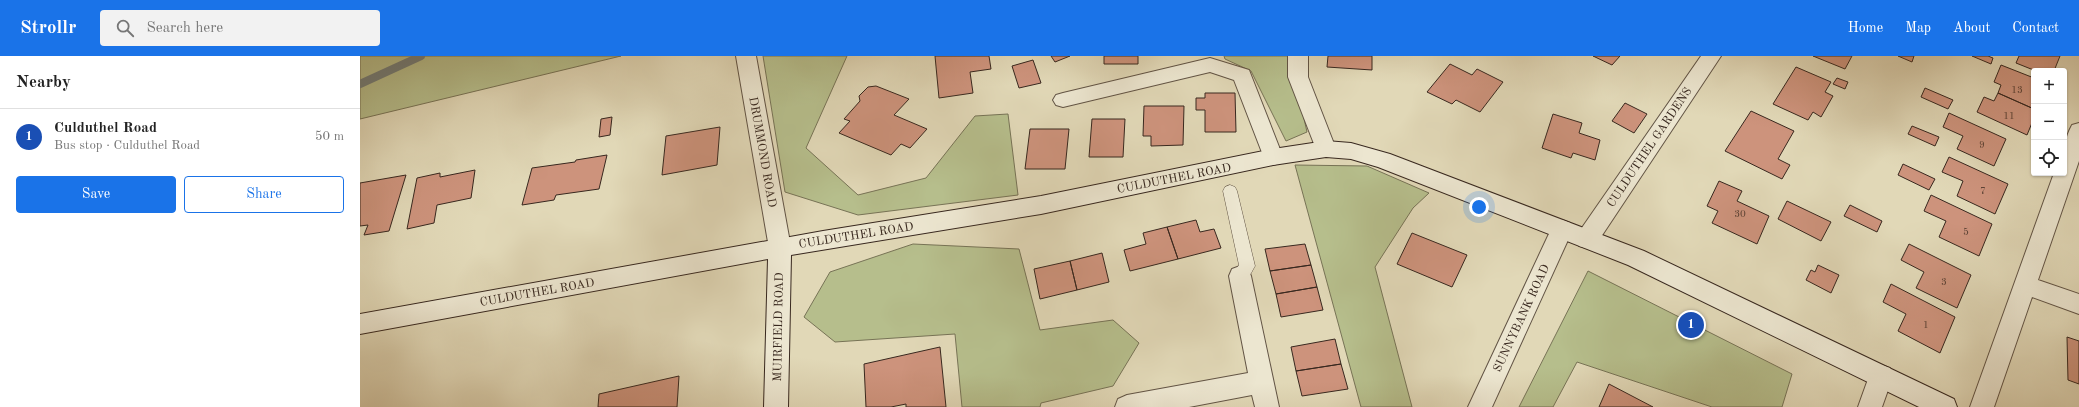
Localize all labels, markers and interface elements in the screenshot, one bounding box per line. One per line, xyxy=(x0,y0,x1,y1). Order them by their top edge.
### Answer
search box xyxy=(100,10,380,46)
icon: search xyxy=(114,17,136,39)
text: Strollr xyxy=(20,19,76,38)
text: Search here xyxy=(146,21,223,36)
text: Home xyxy=(1848,21,1883,35)
text: Map xyxy=(1905,21,1931,35)
text: About xyxy=(1953,21,1990,35)
text: Contact xyxy=(2012,21,2059,35)
map controls xyxy=(2031,68,2067,176)
button: + xyxy=(2031,68,2067,104)
text: Nearby xyxy=(16,74,71,91)
street label: CULDUTHEL GARDENS xyxy=(1605,85,1694,210)
house number: 13 xyxy=(2011,85,2023,95)
street label: DRUMMOND ROAD xyxy=(746,96,778,208)
button: − xyxy=(2031,104,2067,140)
house number: 11 xyxy=(2003,111,2015,121)
text: Culduthel Road xyxy=(54,121,157,136)
text: 1 xyxy=(25,130,33,143)
text: 50 m xyxy=(315,130,344,143)
text: Bus stop · Culduthel Road xyxy=(54,139,200,152)
house number: 9 xyxy=(1979,140,1985,150)
button: locate xyxy=(2031,140,2067,176)
street label: CULDUTHEL ROAD xyxy=(1116,162,1232,196)
button: Save xyxy=(16,176,176,213)
button: Share xyxy=(184,176,344,213)
house number: 7 xyxy=(1980,186,1986,196)
your location xyxy=(1469,197,1489,217)
house number: 30 xyxy=(1734,209,1746,219)
street label: CULDUTHEL ROAD xyxy=(798,221,914,251)
house number: 5 xyxy=(1963,227,1969,237)
street label: SUNNYBANK ROAD xyxy=(1492,263,1552,374)
street label: MUIRFIELD ROAD xyxy=(772,272,786,382)
street label: CULDUTHEL ROAD xyxy=(479,277,595,309)
house number: 3 xyxy=(1941,277,1947,287)
pin: 1 xyxy=(1678,310,1704,340)
house number: 1 xyxy=(1923,320,1929,330)

